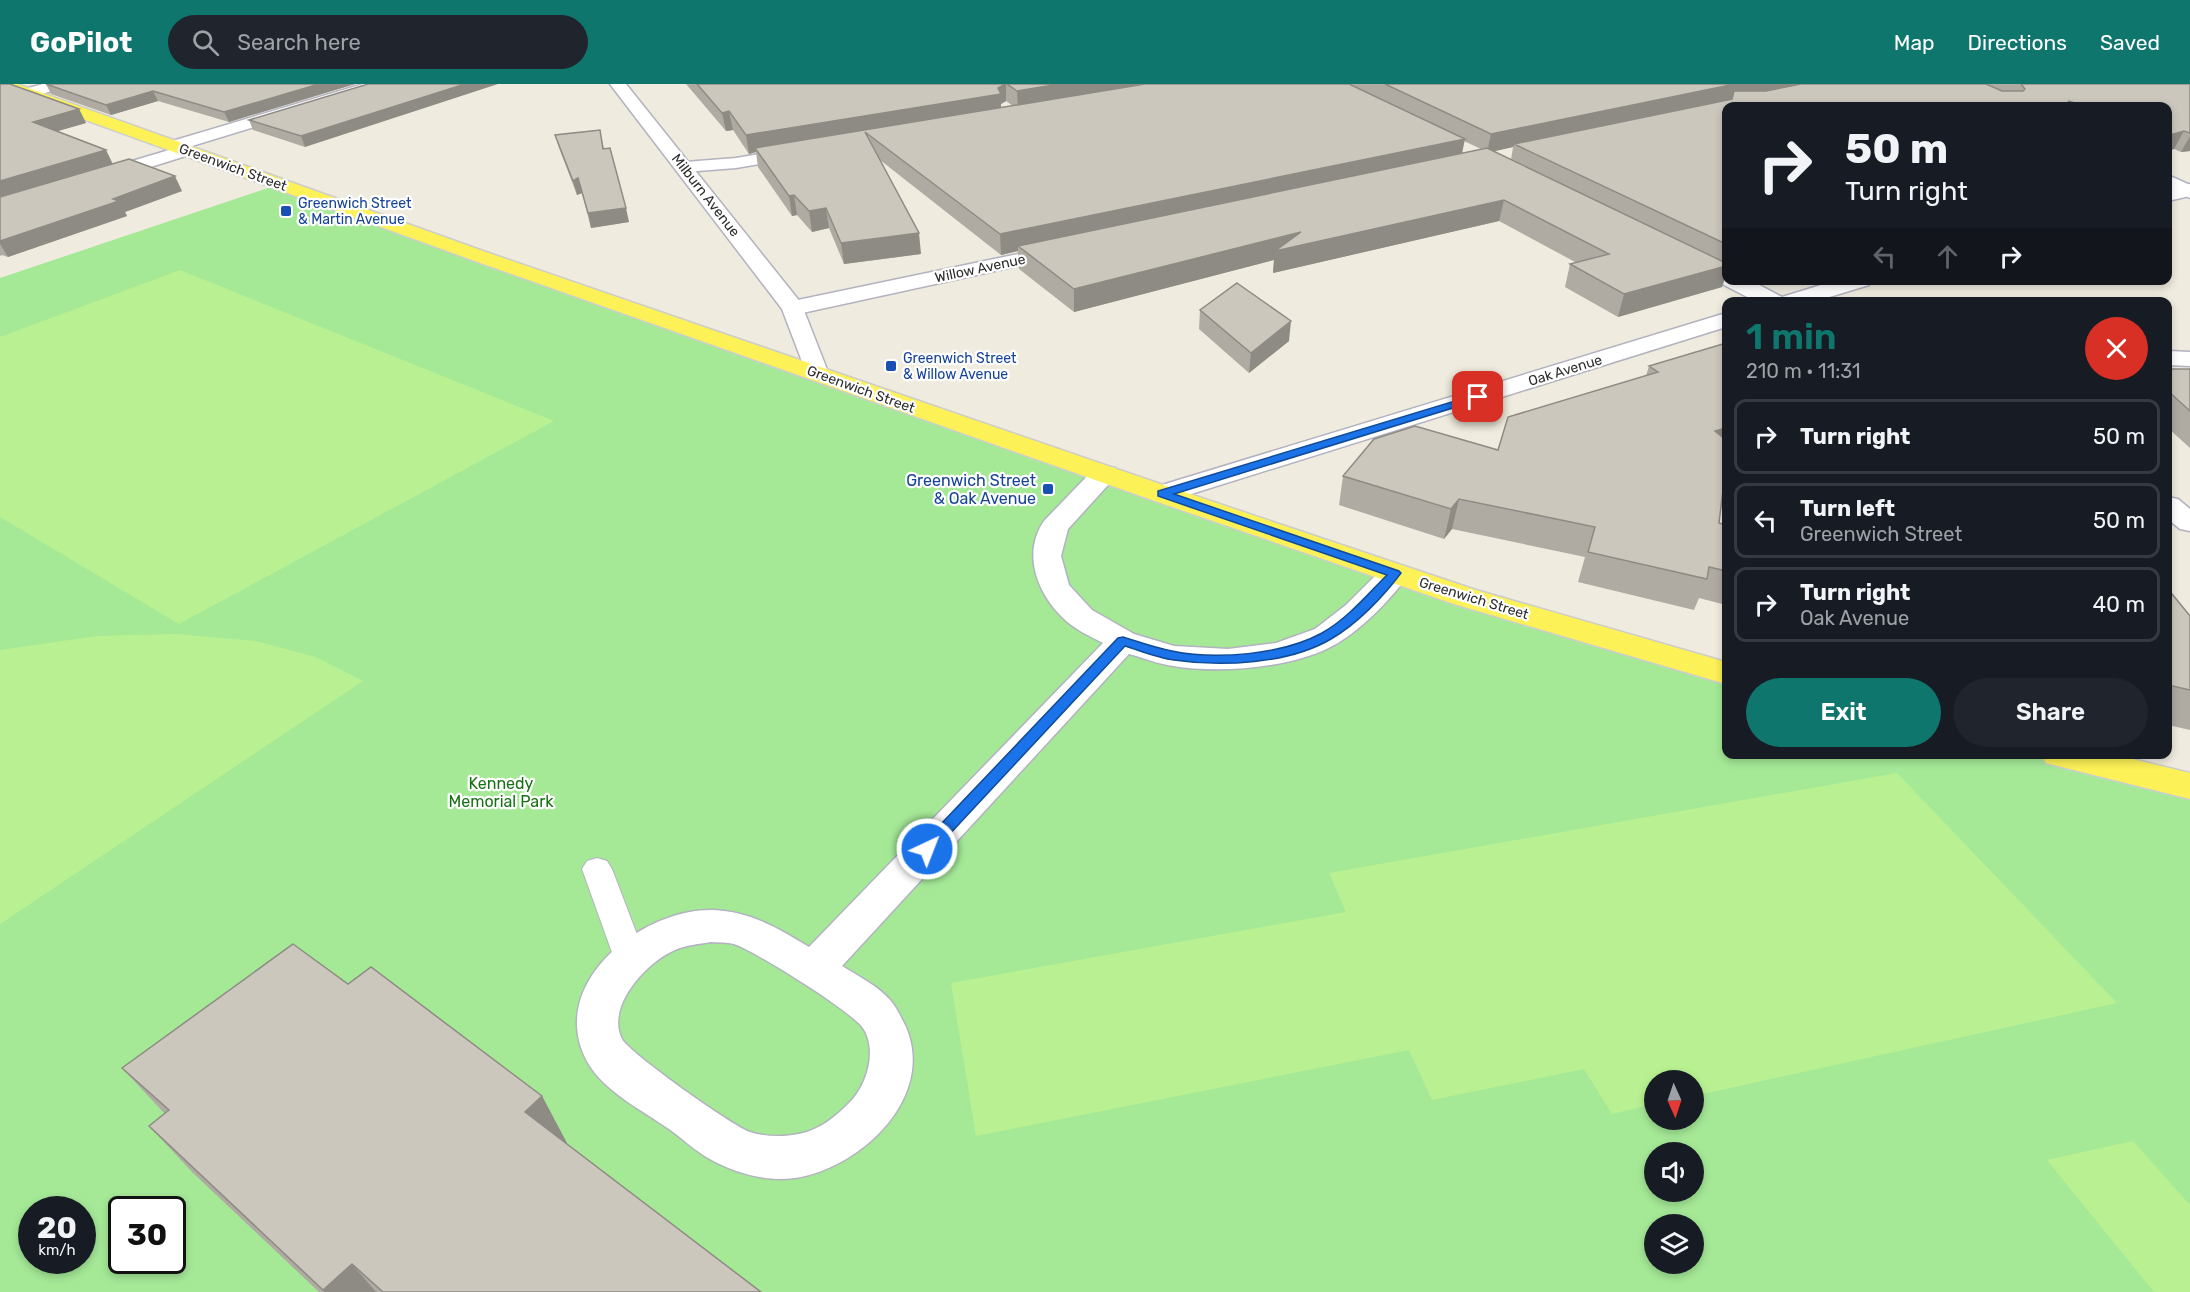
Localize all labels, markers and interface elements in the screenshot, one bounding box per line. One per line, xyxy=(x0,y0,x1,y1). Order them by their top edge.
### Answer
search box xyxy=(168,15,588,69)
text: GoPilot xyxy=(30,26,132,59)
icon: search xyxy=(189,26,222,59)
text: Search here xyxy=(237,29,361,56)
text: Map xyxy=(1894,30,1935,55)
text: Directions xyxy=(1968,30,2067,55)
text: Saved xyxy=(2100,30,2160,55)
text: 50 m xyxy=(1845,124,1948,174)
icon: right xyxy=(1746,126,1824,204)
street label: Greenwich Street xyxy=(177,140,290,195)
street label: Milburn Avenue xyxy=(668,150,743,240)
text: Turn right xyxy=(1845,175,1968,207)
place label: Greenwich Street & Martin Avenue xyxy=(298,195,412,228)
marker: Greenwich Street & Martin Avenue xyxy=(279,204,293,218)
icon: left xyxy=(1868,240,1901,273)
icon: ahead xyxy=(1931,240,1964,273)
icon: right xyxy=(1994,240,2027,273)
street label: Willow Avenue xyxy=(933,251,1027,286)
text: 1 min xyxy=(1746,315,1837,358)
button: close xyxy=(2085,317,2148,380)
place label: Greenwich Street & Willow Avenue xyxy=(903,350,1017,383)
street label: Oak Avenue xyxy=(1526,351,1604,390)
marker: Greenwich Street & Willow Avenue xyxy=(884,359,898,373)
text: 210 m · 11:31 xyxy=(1746,359,1861,383)
street label: Greenwich Street xyxy=(805,362,918,417)
pin xyxy=(1452,371,1503,422)
icon: arrive xyxy=(1461,380,1494,413)
icon: right xyxy=(1749,420,1782,453)
text: Turn right xyxy=(1800,423,1910,450)
text: 50 m xyxy=(2093,423,2145,450)
place label: Greenwich Street & Oak Avenue xyxy=(906,471,1036,508)
marker: Greenwich Street & Oak Avenue xyxy=(1041,482,1055,496)
text: Turn left xyxy=(1800,495,1895,522)
icon: left xyxy=(1749,504,1782,537)
text: 50 m xyxy=(2093,507,2145,534)
text: Greenwich Street xyxy=(1800,522,1962,546)
street label: Greenwich Street xyxy=(1417,574,1531,623)
text: Turn right xyxy=(1800,579,1910,606)
icon: right xyxy=(1749,588,1782,621)
text: 40 m xyxy=(2092,591,2145,618)
text: Oak Avenue xyxy=(1800,606,1909,630)
button: Exit xyxy=(1746,678,1941,747)
button: Share xyxy=(1953,678,2148,747)
park label: Kennedy Memorial Park xyxy=(449,774,554,811)
position arrow xyxy=(895,817,959,881)
north arrow xyxy=(1644,1070,1704,1130)
map controls xyxy=(1644,1070,1704,1274)
button: sound xyxy=(1644,1142,1704,1202)
speed limit sign: 30 xyxy=(108,1196,186,1274)
text: 20 xyxy=(37,1210,77,1246)
button: layers xyxy=(1644,1214,1704,1274)
text: km/h xyxy=(38,1241,76,1259)

